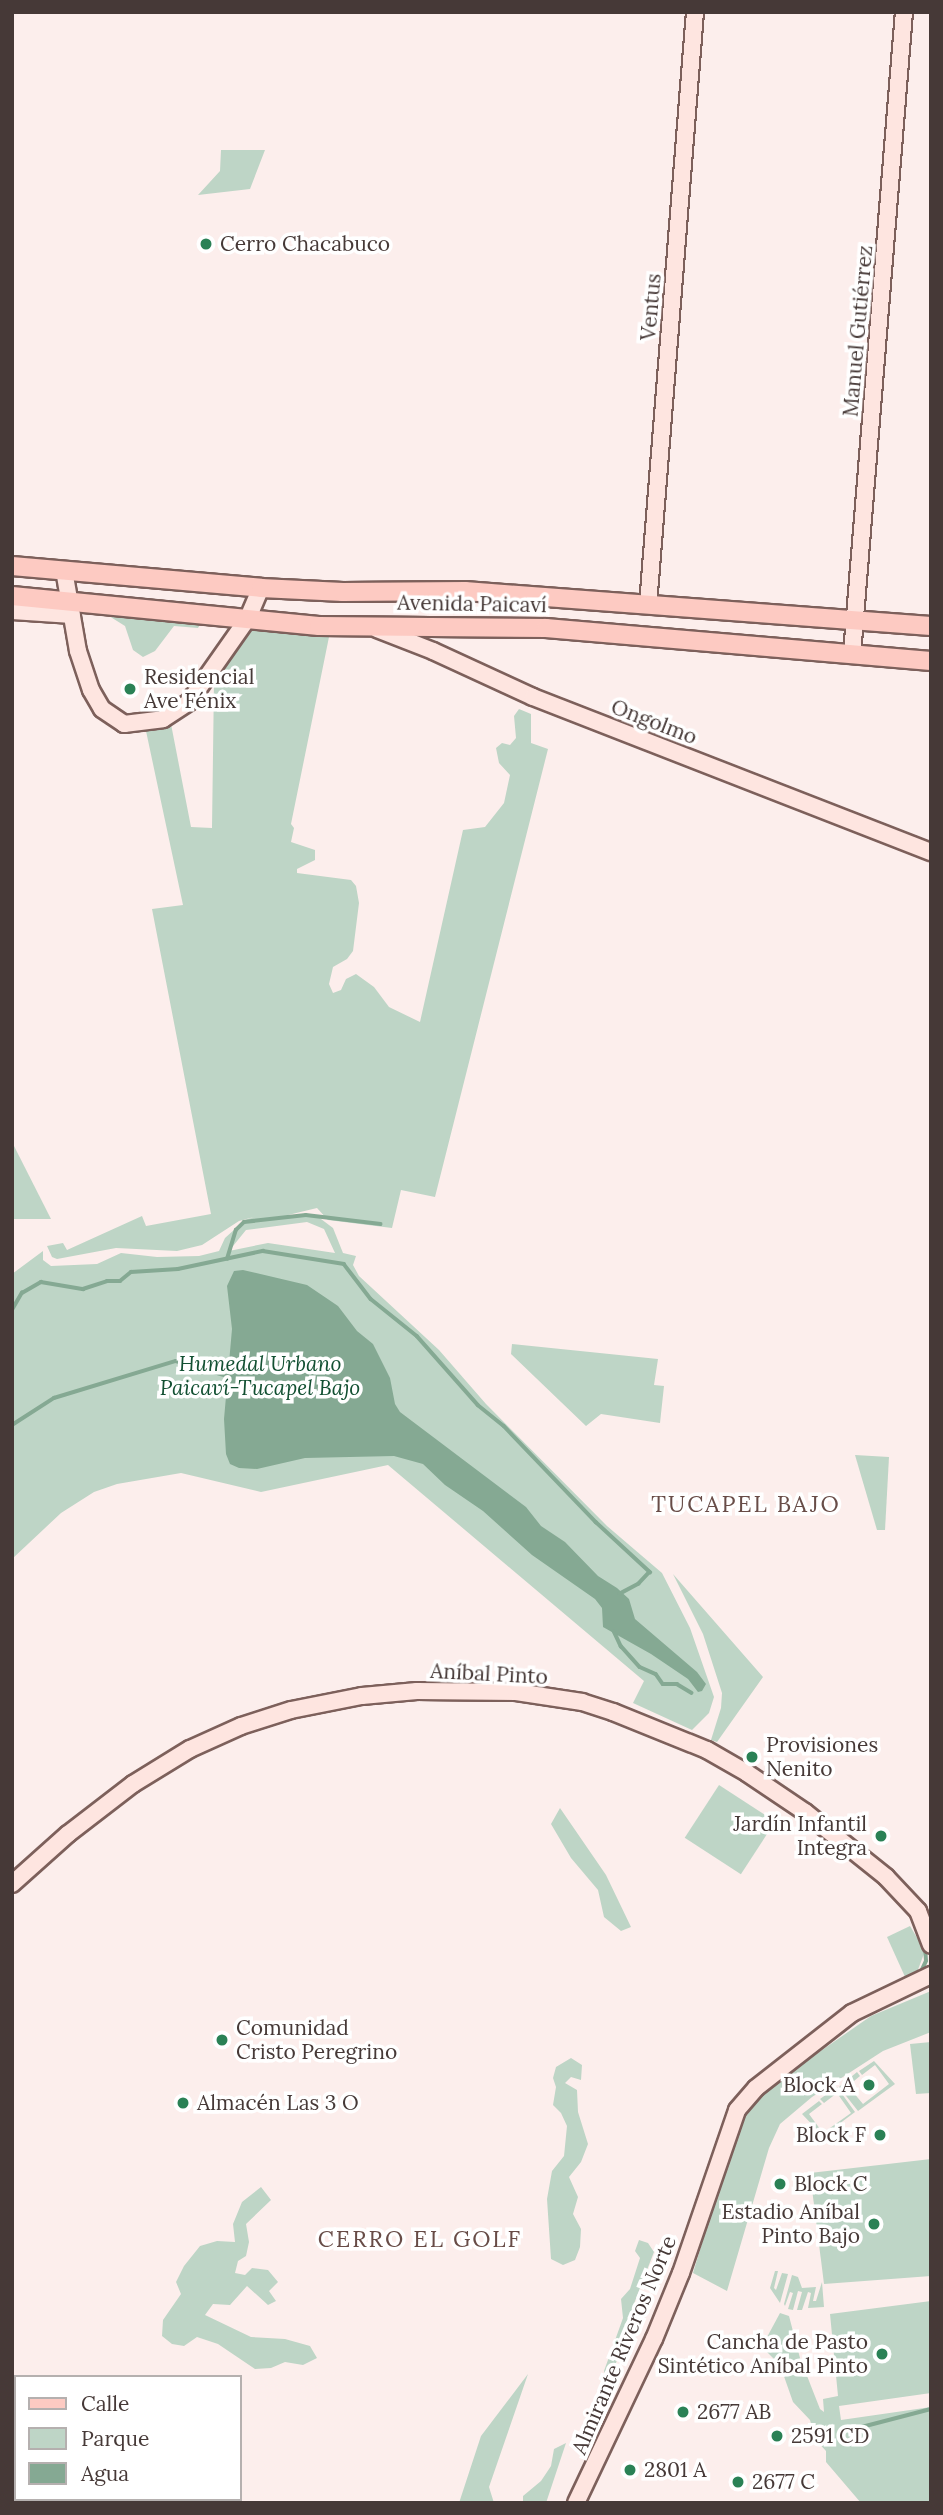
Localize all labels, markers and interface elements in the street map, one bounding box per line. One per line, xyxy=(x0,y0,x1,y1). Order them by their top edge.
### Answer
place label: Cerro Chacabuco xyxy=(220,231,390,257)
marker: Cerro Chacabuco xyxy=(198,236,214,252)
street label: Manuel Gutiérrez xyxy=(838,244,878,418)
street label: Ventus xyxy=(636,272,666,342)
street label: Avenida Paicaví xyxy=(397,590,547,618)
place label: Residencial Ave Fénix xyxy=(144,664,254,714)
marker: Residencial Ave Fénix xyxy=(122,681,138,697)
street label: Ongolmo xyxy=(607,694,701,750)
park label: Humedal Urbano Paicaví-Tucapel Bajo xyxy=(160,1351,360,1401)
district label: TUCAPEL BAJO xyxy=(653,1490,839,1518)
street label: Aníbal Pinto xyxy=(430,1658,548,1690)
place label: Provisiones Nenito xyxy=(766,1732,878,1782)
marker: Provisiones Nenito xyxy=(744,1749,760,1765)
place label: Jardín Infantil Integra xyxy=(733,1811,867,1861)
marker: Jardín Infantil Integra xyxy=(873,1828,889,1844)
place label: Comunidad Cristo Peregrino xyxy=(236,2015,397,2065)
marker: Comunidad Cristo Peregrino xyxy=(214,2032,230,2048)
place label: Block A xyxy=(783,2072,855,2098)
marker: Block A xyxy=(861,2077,877,2093)
place label: Almacén Las 3 O xyxy=(197,2090,359,2116)
marker: Almacén Las 3 O xyxy=(175,2095,191,2111)
place label: Block F xyxy=(796,2122,866,2148)
marker: Block F xyxy=(872,2127,888,2143)
place label: Block C xyxy=(794,2171,868,2197)
marker: Block C xyxy=(772,2176,788,2192)
place label: Estadio Aníbal Pinto Bajo xyxy=(721,2199,860,2249)
marker: Estadio Aníbal Pinto Bajo xyxy=(866,2216,882,2232)
district label: CERRO EL GOLF xyxy=(319,2225,521,2253)
street label: Almirante Riveros Norte xyxy=(566,2232,682,2458)
place label: Cancha de Pasto Sintético Aníbal Pinto xyxy=(658,2329,868,2379)
marker: Cancha de Pasto Sintético Aníbal Pinto xyxy=(874,2346,890,2362)
legend xyxy=(14,2375,242,2501)
text: Calle xyxy=(81,2390,129,2417)
place label: 2677 AB xyxy=(697,2399,771,2425)
marker: 2677 AB xyxy=(675,2404,691,2420)
place label: 2591 CD xyxy=(791,2423,869,2449)
text: Parque xyxy=(81,2425,149,2452)
marker: 2591 CD xyxy=(769,2428,785,2444)
place label: 2801 A xyxy=(644,2457,706,2483)
text: Agua xyxy=(81,2460,129,2487)
marker: 2801 A xyxy=(622,2462,638,2478)
place label: 2677 C xyxy=(752,2469,815,2495)
marker: 2677 C xyxy=(730,2474,746,2490)

